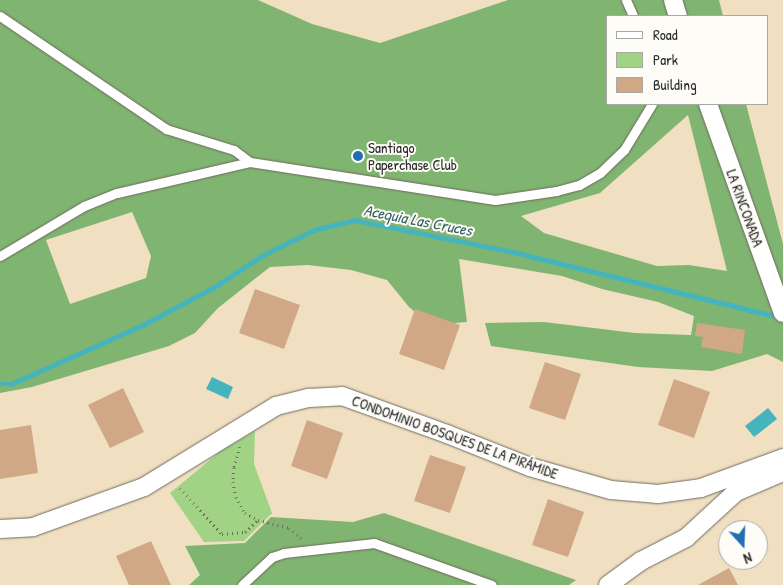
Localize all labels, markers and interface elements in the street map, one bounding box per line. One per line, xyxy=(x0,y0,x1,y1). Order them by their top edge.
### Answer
legend xyxy=(606,15,768,105)
text: Road xyxy=(653,24,678,45)
text: Park xyxy=(653,49,678,70)
text: Building xyxy=(653,74,697,95)
place label: Santiago Paperchase Club xyxy=(368,138,457,173)
marker: Santiago Paperchase Club xyxy=(352,150,364,162)
street label: LA RINCONADA xyxy=(723,167,767,249)
water label: Acequia Las Cruces xyxy=(362,200,474,240)
street label: CONDOMINIO BOSQUES DE LA PIRÁMIDE xyxy=(349,391,561,483)
north arrow xyxy=(718,520,768,570)
text: N xyxy=(741,548,755,569)

